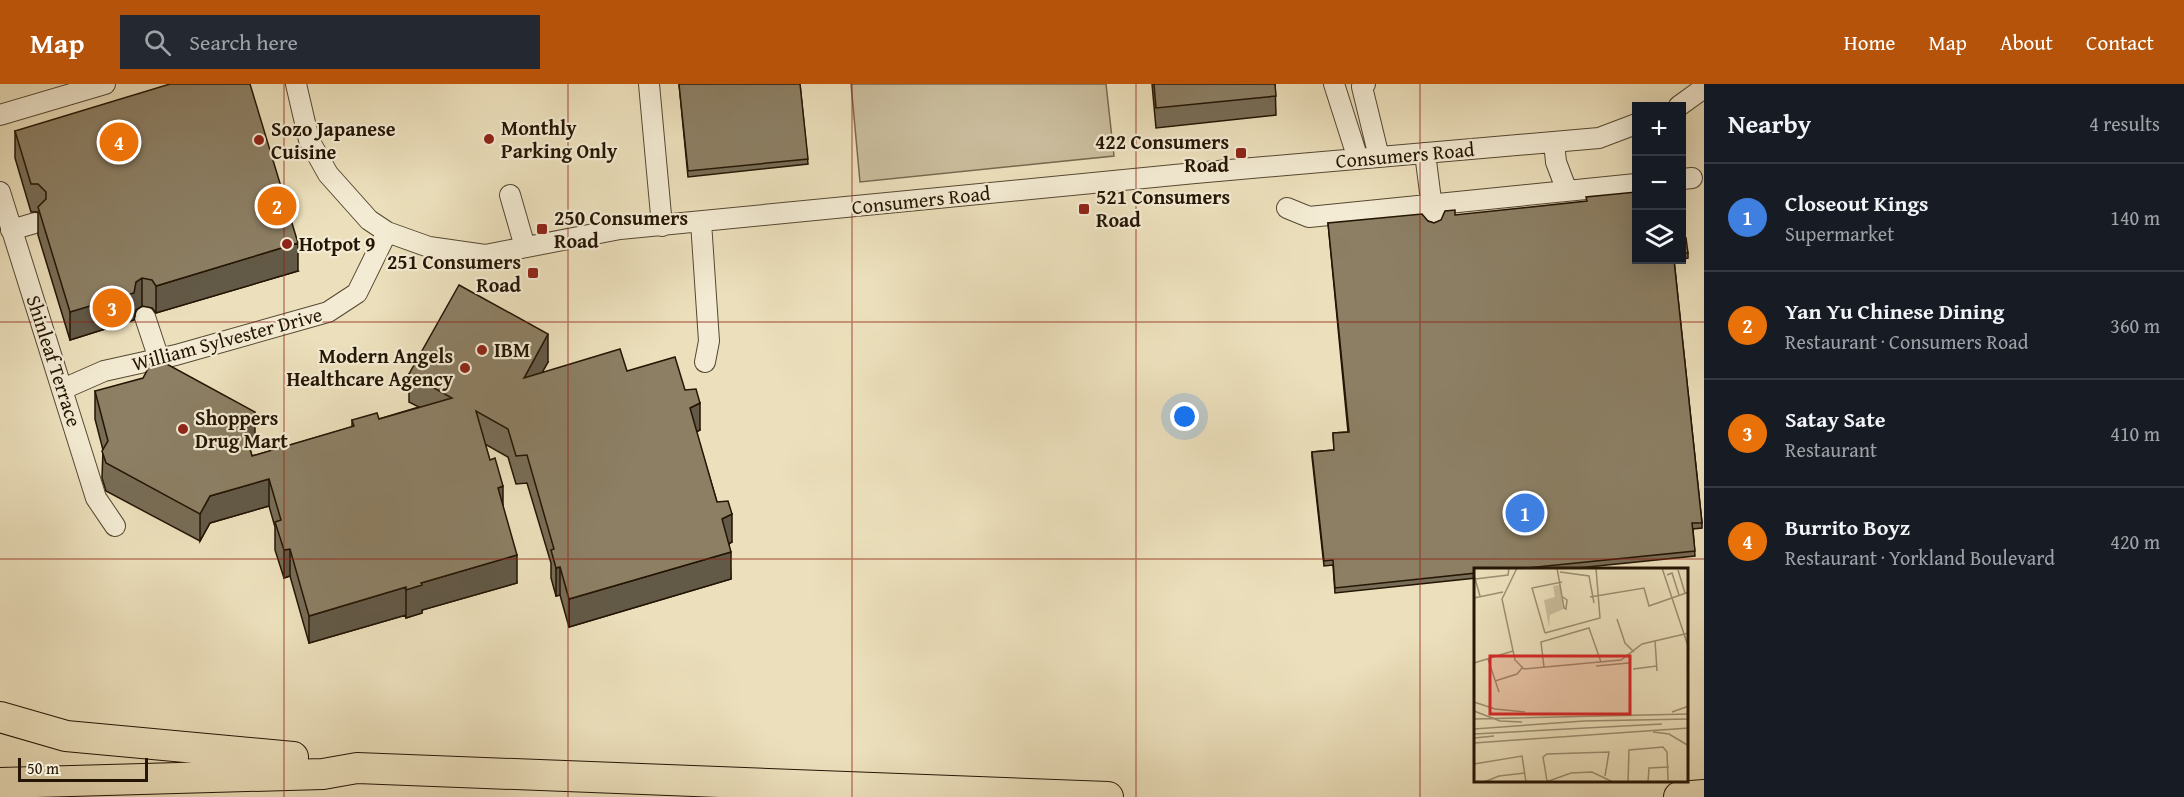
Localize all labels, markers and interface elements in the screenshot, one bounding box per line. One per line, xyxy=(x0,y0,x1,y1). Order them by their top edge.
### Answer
search box xyxy=(120,15,540,69)
text: Map xyxy=(30,22,84,63)
icon: search xyxy=(141,26,174,59)
text: Search here xyxy=(189,26,298,58)
text: Home xyxy=(1844,27,1895,58)
text: Map xyxy=(1928,27,1967,58)
text: About xyxy=(2000,27,2053,58)
text: Contact xyxy=(2086,27,2154,58)
map controls xyxy=(1632,102,1686,264)
button: + xyxy=(1632,102,1686,156)
text: Nearby xyxy=(1728,104,1811,143)
text: 4 results xyxy=(2089,109,2160,138)
place label: Monthly Parking Only xyxy=(501,113,618,165)
place label: Sozo Japanese Cuisine xyxy=(271,114,396,166)
pin: 4 xyxy=(100,120,138,164)
place label: 422 Consumers Road xyxy=(1095,127,1230,179)
marker: Monthly Parking Only xyxy=(482,132,496,146)
marker: Sozo Japanese Cuisine xyxy=(252,133,266,147)
street label: Consumers Road xyxy=(1334,134,1476,175)
marker: 422 Consumers Road xyxy=(1234,146,1248,160)
button: − xyxy=(1632,156,1686,210)
street label: Consumers Road xyxy=(850,178,992,221)
place label: 521 Consumers Road xyxy=(1096,182,1230,234)
pin: 2 xyxy=(258,184,296,228)
text: Closeout Kings xyxy=(1785,187,1929,219)
marker: 521 Consumers Road xyxy=(1077,202,1091,216)
place label: 250 Consumers Road xyxy=(554,203,688,255)
text: 1 xyxy=(1742,203,1753,232)
text: 140 m xyxy=(2110,203,2160,232)
button: layers xyxy=(1632,210,1686,264)
text: Supermarket xyxy=(1785,219,1894,248)
marker: 250 Consumers Road xyxy=(535,222,549,236)
place label: Hotpot 9 xyxy=(299,229,375,258)
marker: Hotpot 9 xyxy=(280,237,294,251)
place label: 251 Consumers Road xyxy=(387,247,522,299)
marker: 251 Consumers Road xyxy=(526,266,540,280)
pin: 3 xyxy=(92,286,132,330)
street label: Shinleaf Terrace xyxy=(20,291,89,430)
text: Yan Yu Chinese Dining xyxy=(1785,295,2004,327)
street label: William Sylvester Drive xyxy=(129,299,325,378)
text: 2 xyxy=(1742,311,1753,340)
text: 360 m xyxy=(2110,311,2160,340)
text: Restaurant · Consumers Road xyxy=(1785,327,2028,356)
place label: IBM xyxy=(494,335,530,364)
place label: Modern Angels Healthcare Agency xyxy=(286,341,454,393)
marker: IBM xyxy=(475,343,489,357)
marker: Modern Angels Healthcare Agency xyxy=(458,361,472,375)
your location xyxy=(1170,402,1199,431)
place label: Shoppers Drug Mart xyxy=(195,403,288,455)
text: Satay Sate xyxy=(1785,403,1886,435)
text: 3 xyxy=(1742,419,1753,448)
text: 410 m xyxy=(2110,419,2160,448)
marker: Shoppers Drug Mart xyxy=(176,422,190,436)
text: Restaurant xyxy=(1785,435,1877,464)
pin: 1 xyxy=(1506,490,1544,536)
text: Burrito Boyz xyxy=(1785,511,1910,543)
text: 4 xyxy=(1742,527,1753,556)
text: 420 m xyxy=(2110,527,2160,556)
text: Restaurant · Yorkland Boulevard xyxy=(1785,543,2055,572)
inset map xyxy=(1474,568,1689,782)
scale bar xyxy=(18,755,148,782)
text: 50 m xyxy=(27,756,59,780)

